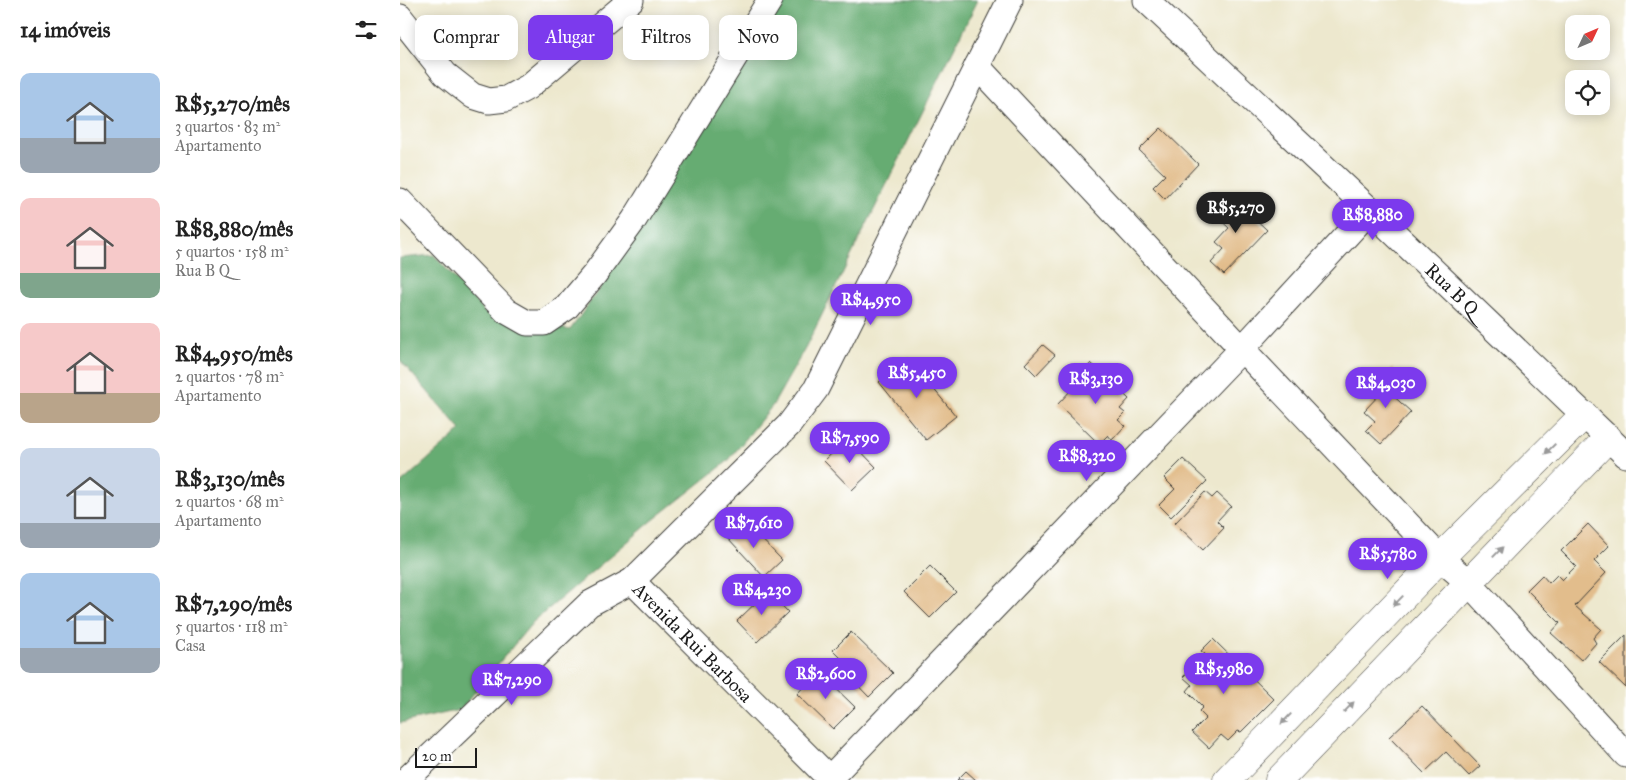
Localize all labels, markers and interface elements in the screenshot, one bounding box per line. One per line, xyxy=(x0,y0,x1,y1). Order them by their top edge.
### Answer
chip: Comprar xyxy=(415,15,518,60)
chip: Alugar xyxy=(528,15,613,60)
chip: Filtros xyxy=(623,15,709,60)
chip: Novo xyxy=(719,15,797,60)
north arrow xyxy=(1565,15,1610,60)
map controls xyxy=(1565,15,1610,115)
icon: filters xyxy=(352,16,380,44)
text: 14 imóveis xyxy=(20,17,110,43)
button: locate xyxy=(1565,70,1610,115)
text: R$5,270/mês xyxy=(175,91,290,117)
icon: home xyxy=(60,93,120,153)
text: 3 quartos · 83 m² xyxy=(175,117,280,136)
text: Apartamento xyxy=(175,136,261,155)
pin: R$5,270 xyxy=(1190,192,1282,234)
text: R$5,270 xyxy=(1207,198,1265,217)
pin: R$8,880 xyxy=(1327,198,1419,241)
text: R$8,880 xyxy=(1343,205,1403,224)
text: R$8,880/mês xyxy=(175,216,293,242)
icon: home xyxy=(60,218,120,278)
text: 5 quartos · 158 m² xyxy=(175,242,289,261)
street label: Rua B Q xyxy=(1421,258,1494,329)
text: Rua B Q xyxy=(175,261,230,280)
pin: R$4,950 xyxy=(825,284,917,326)
text: R$4,950 xyxy=(841,290,901,309)
text: R$4,950/mês xyxy=(175,341,293,367)
icon: home xyxy=(60,343,120,403)
pin: R$5,450 xyxy=(871,356,963,399)
pin: R$3,130 xyxy=(1050,362,1142,405)
text: R$5,450 xyxy=(888,363,946,382)
pin: R$4,030 xyxy=(1340,366,1432,409)
text: 2 quartos · 78 m² xyxy=(175,367,284,386)
text: R$3,130 xyxy=(1069,369,1123,388)
text: R$4,030 xyxy=(1356,373,1416,392)
text: Apartamento xyxy=(175,386,261,405)
pin: R$7,590 xyxy=(804,422,896,464)
text: R$7,590 xyxy=(821,428,879,447)
pin: R$8,320 xyxy=(1041,440,1133,482)
one-way arrow xyxy=(1544,443,1556,455)
text: R$8,320 xyxy=(1058,446,1116,465)
text: R$3,130/mês xyxy=(175,466,285,492)
icon: home xyxy=(60,468,120,528)
text: 2 quartos · 68 m² xyxy=(175,492,284,511)
pin: R$7,610 xyxy=(708,506,800,549)
text: Apartamento xyxy=(175,511,261,530)
text: R$7,610 xyxy=(726,513,783,532)
pin: R$5,780 xyxy=(1342,538,1434,580)
text: R$5,780 xyxy=(1359,544,1417,563)
one-way arrow xyxy=(1492,546,1504,558)
pin: R$4,230 xyxy=(716,574,808,616)
street label: Avenida Rui Barbosa xyxy=(628,577,759,708)
text: R$4,230 xyxy=(733,580,791,599)
text: R$7,290/mês xyxy=(175,591,292,617)
icon: home xyxy=(60,593,120,653)
one-way arrow xyxy=(1392,595,1404,607)
text: 5 quartos · 118 m² xyxy=(175,617,288,636)
text: Casa xyxy=(175,636,205,655)
pin: R$5,980 xyxy=(1178,652,1270,695)
pin: R$2,600 xyxy=(780,658,872,700)
text: R$5,980 xyxy=(1195,659,1253,678)
pin: R$7,290 xyxy=(466,664,558,706)
text: R$2,600 xyxy=(796,664,856,683)
text: R$7,290 xyxy=(482,670,542,689)
one-way arrow xyxy=(1343,701,1355,713)
one-way arrow xyxy=(1280,712,1292,724)
scale bar xyxy=(415,745,478,768)
text: 20 m xyxy=(422,748,452,765)

